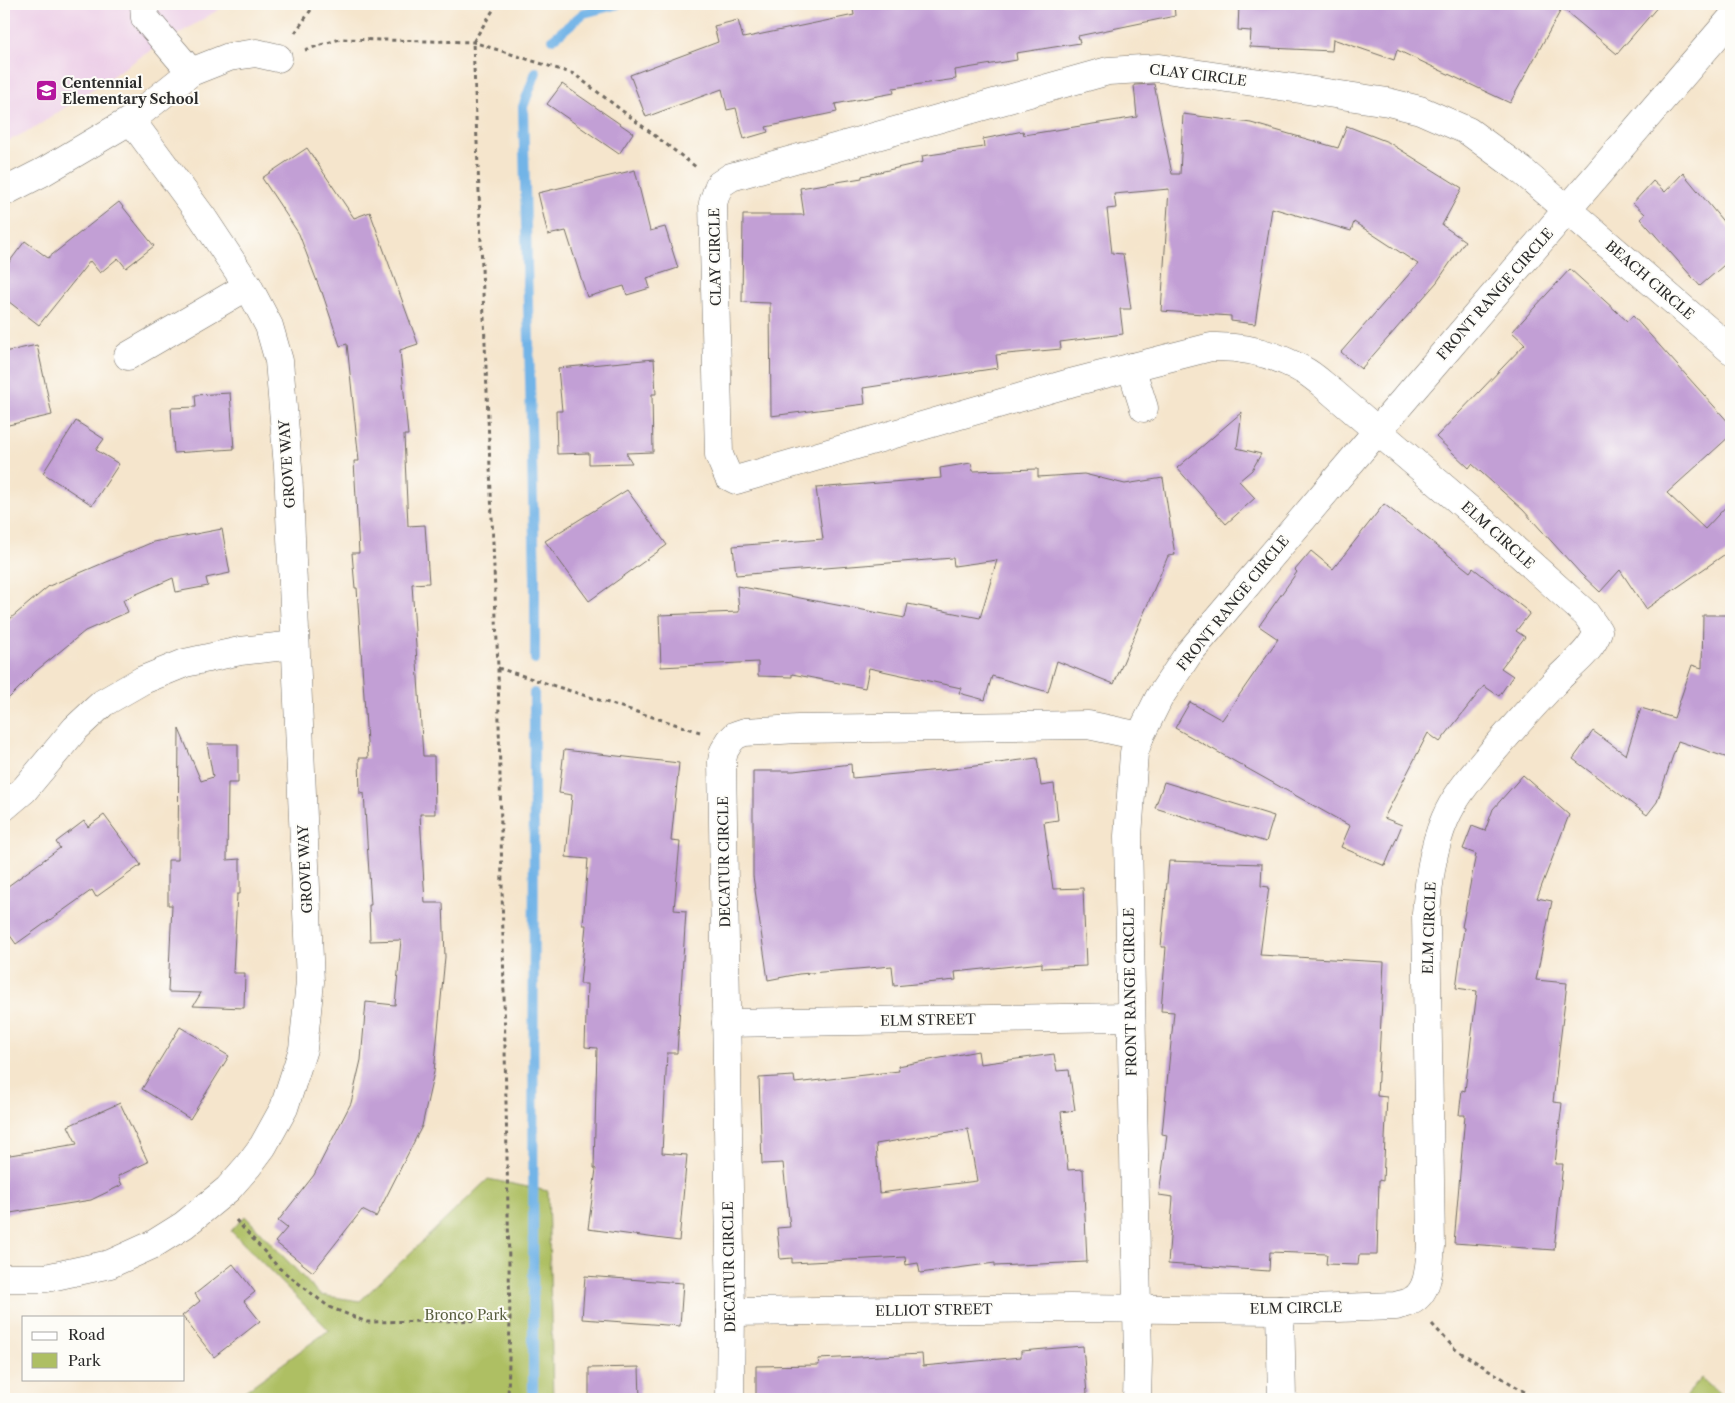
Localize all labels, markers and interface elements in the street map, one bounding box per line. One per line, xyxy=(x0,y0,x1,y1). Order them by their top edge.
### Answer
street label: CLAY CIRCLE xyxy=(1148,60,1248,90)
place label: Centennial Elementary School xyxy=(62,74,199,108)
school or university icon: Centennial Elementary School xyxy=(34,79,58,103)
street label: CLAY CIRCLE xyxy=(705,208,725,306)
street label: FRONT RANGE CIRCLE xyxy=(1433,224,1557,364)
street label: BEACH CIRCLE xyxy=(1602,237,1698,323)
street label: GROVE WAY xyxy=(275,418,299,509)
street label: ELM CIRCLE xyxy=(1458,497,1538,573)
street label: FRONT RANGE CIRCLE xyxy=(1173,532,1293,674)
street label: DECATUR CIRCLE xyxy=(714,796,734,928)
street label: GROVE WAY xyxy=(294,823,316,914)
street label: ELM CIRCLE xyxy=(1418,881,1440,975)
street label: FRONT RANGE CIRCLE xyxy=(1120,908,1140,1076)
street label: ELM STREET xyxy=(880,1010,976,1030)
street label: DECATUR CIRCLE xyxy=(719,1201,739,1333)
street label: ELM CIRCLE xyxy=(1250,1298,1342,1318)
street label: ELLIOT STREET xyxy=(875,1300,993,1320)
park label: Bronco Park xyxy=(425,1306,508,1324)
legend xyxy=(22,1316,185,1380)
text: Road xyxy=(68,1325,105,1344)
text: Park xyxy=(68,1351,102,1370)

